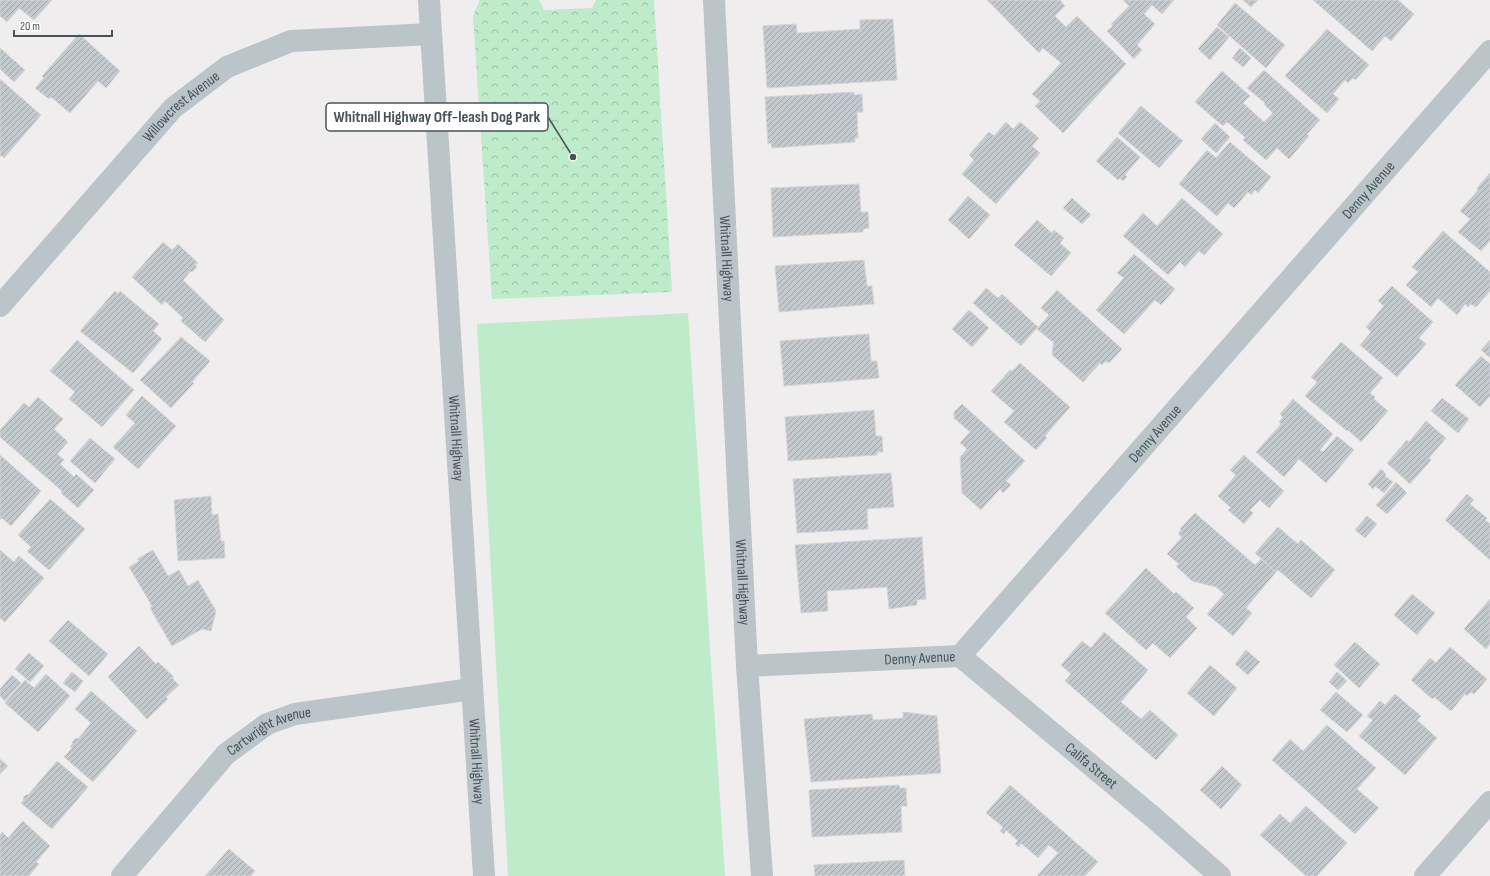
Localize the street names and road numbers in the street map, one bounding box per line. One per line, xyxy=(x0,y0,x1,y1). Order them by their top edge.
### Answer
street label: Willowcrest Avenue xyxy=(138,67,223,146)
street label: Denny Avenue xyxy=(1338,157,1399,223)
street label: Whitnall Highway xyxy=(715,215,738,302)
street label: Whitnall Highway xyxy=(444,394,469,482)
street label: Denny Avenue xyxy=(1124,401,1185,467)
street label: Whitnall Highway xyxy=(731,539,754,626)
street label: Denny Avenue xyxy=(884,647,956,669)
street label: Cartwright Avenue xyxy=(223,702,312,760)
street label: Whitnall Highway xyxy=(465,718,489,805)
street label: Califa Street xyxy=(1061,738,1122,793)

